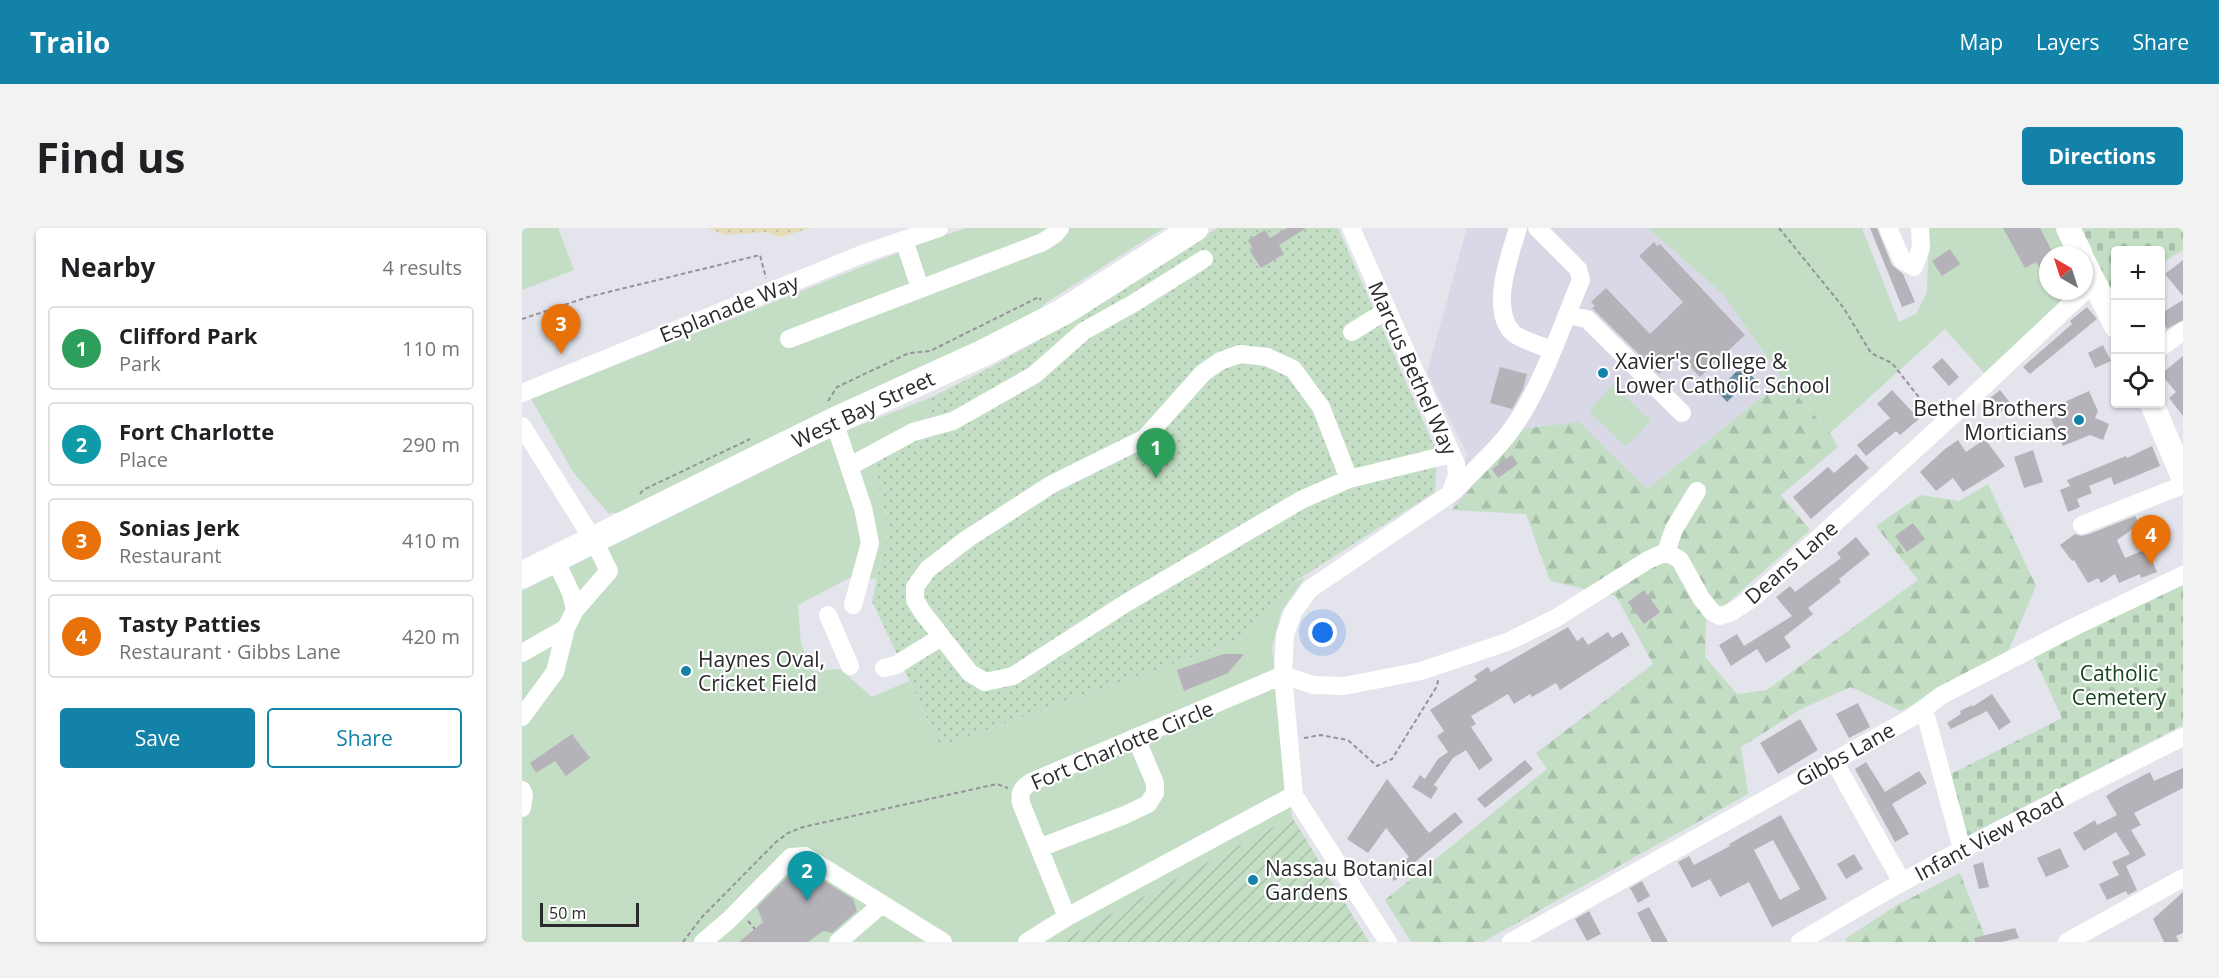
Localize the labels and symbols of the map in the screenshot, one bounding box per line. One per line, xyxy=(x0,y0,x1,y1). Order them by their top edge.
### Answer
north arrow xyxy=(2039,246,2093,300)
street label: Esplanade Way xyxy=(655,267,803,349)
street label: Marcus Bethel Way xyxy=(1362,277,1464,460)
pin: 3 xyxy=(542,304,580,354)
place label: Xavier's College & Lower Catholic School xyxy=(1615,347,1830,399)
street label: West Bay Street xyxy=(787,364,939,454)
marker: Xavier's College & Lower Catholic School xyxy=(1596,366,1610,380)
place label: Bethel Brothers Morticians xyxy=(1913,394,2067,446)
marker: Bethel Brothers Morticians xyxy=(2072,413,2086,427)
pin: 1 xyxy=(1136,428,1176,478)
street label: Deans Lane xyxy=(1739,514,1843,610)
pin: 4 xyxy=(2132,516,2170,565)
your location xyxy=(1308,618,1337,647)
place label: Haynes Oval, Cricket Field xyxy=(698,645,825,697)
park label: Catholic Cemetery xyxy=(2072,659,2167,711)
marker: Haynes Oval, Cricket Field xyxy=(679,664,693,678)
street label: Fort Charlotte Circle xyxy=(1026,694,1218,796)
street label: Gibbs Lane xyxy=(1791,715,1899,793)
street label: Infant View Road xyxy=(1910,785,2068,887)
pin: 2 xyxy=(788,852,826,901)
place label: Nassau Botanical Gardens xyxy=(1265,854,1433,906)
marker: Nassau Botanical Gardens xyxy=(1246,873,1260,887)
scale bar xyxy=(540,900,639,928)

